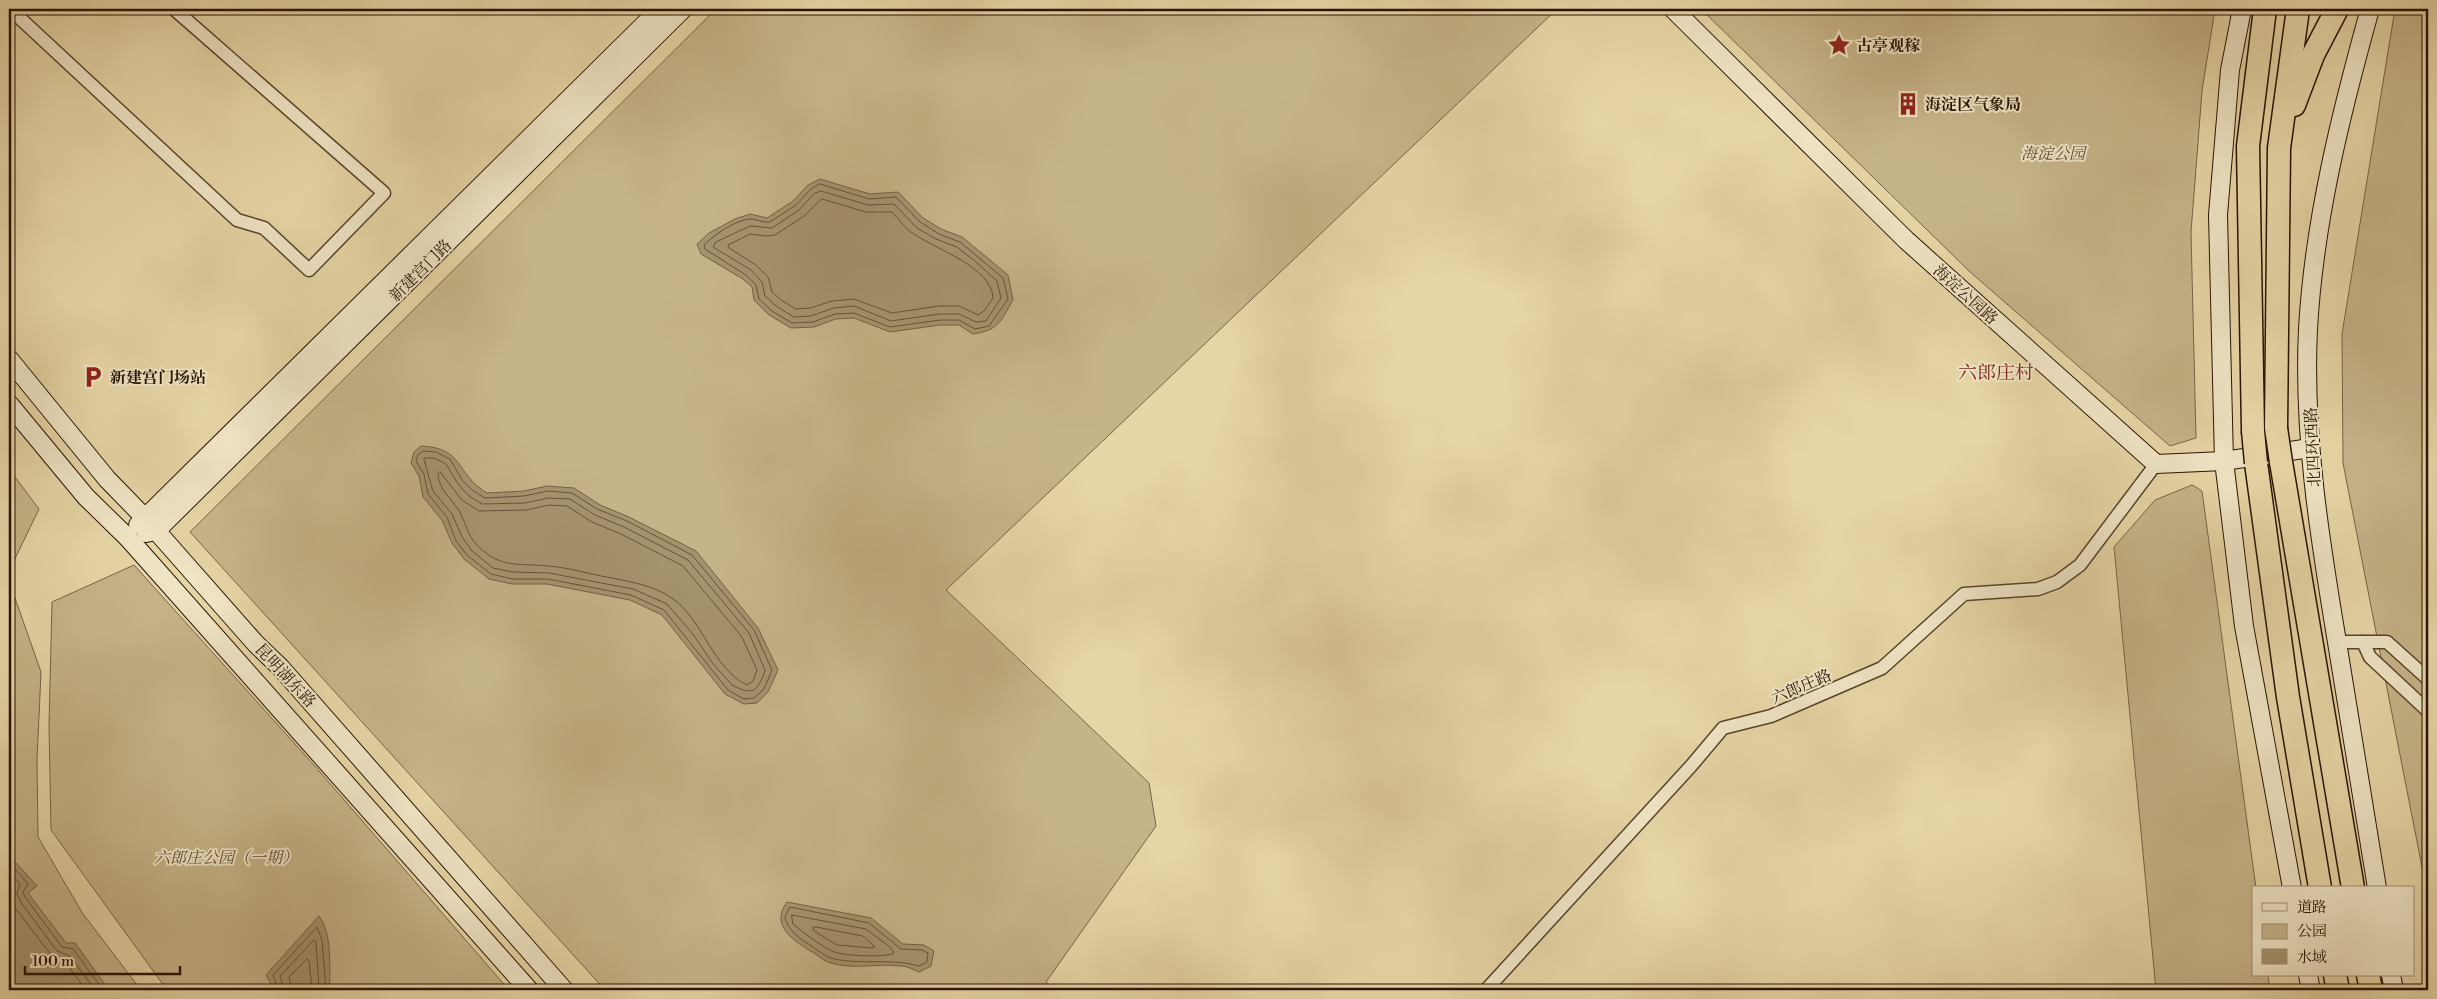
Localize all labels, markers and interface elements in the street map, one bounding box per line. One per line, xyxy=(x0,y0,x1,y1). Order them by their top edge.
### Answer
place icon: 古亭观稼 xyxy=(1826,32,1852,58)
place label: 古亭观稼 xyxy=(1856,36,1921,56)
building icon: 海淀区气象局 xyxy=(1895,91,1921,117)
place label: 海淀区气象局 xyxy=(1925,95,2021,115)
park label: 海淀公园 xyxy=(2021,144,2088,164)
street label: 新建宫门路 xyxy=(385,235,456,306)
street label: 海淀公园路 xyxy=(1929,261,2002,329)
district label: 六郎庄村 xyxy=(1958,361,2034,385)
parking icon: 新建宫门场站 xyxy=(80,364,106,390)
place label: 新建宫门场站 xyxy=(110,368,206,388)
street label: 北四环西路 xyxy=(2301,406,2325,487)
street label: 昆明湖东路 xyxy=(251,640,320,712)
street label: 六郎庄路 xyxy=(1768,665,1835,709)
park label: 六郎庄公园（一期） xyxy=(154,848,298,868)
legend xyxy=(2252,886,2414,976)
text: 道路 xyxy=(2297,898,2327,917)
text: 公园 xyxy=(2297,922,2327,941)
scale bar xyxy=(25,944,180,976)
text: 水域 xyxy=(2297,948,2327,967)
text: 100 m xyxy=(32,952,74,971)

